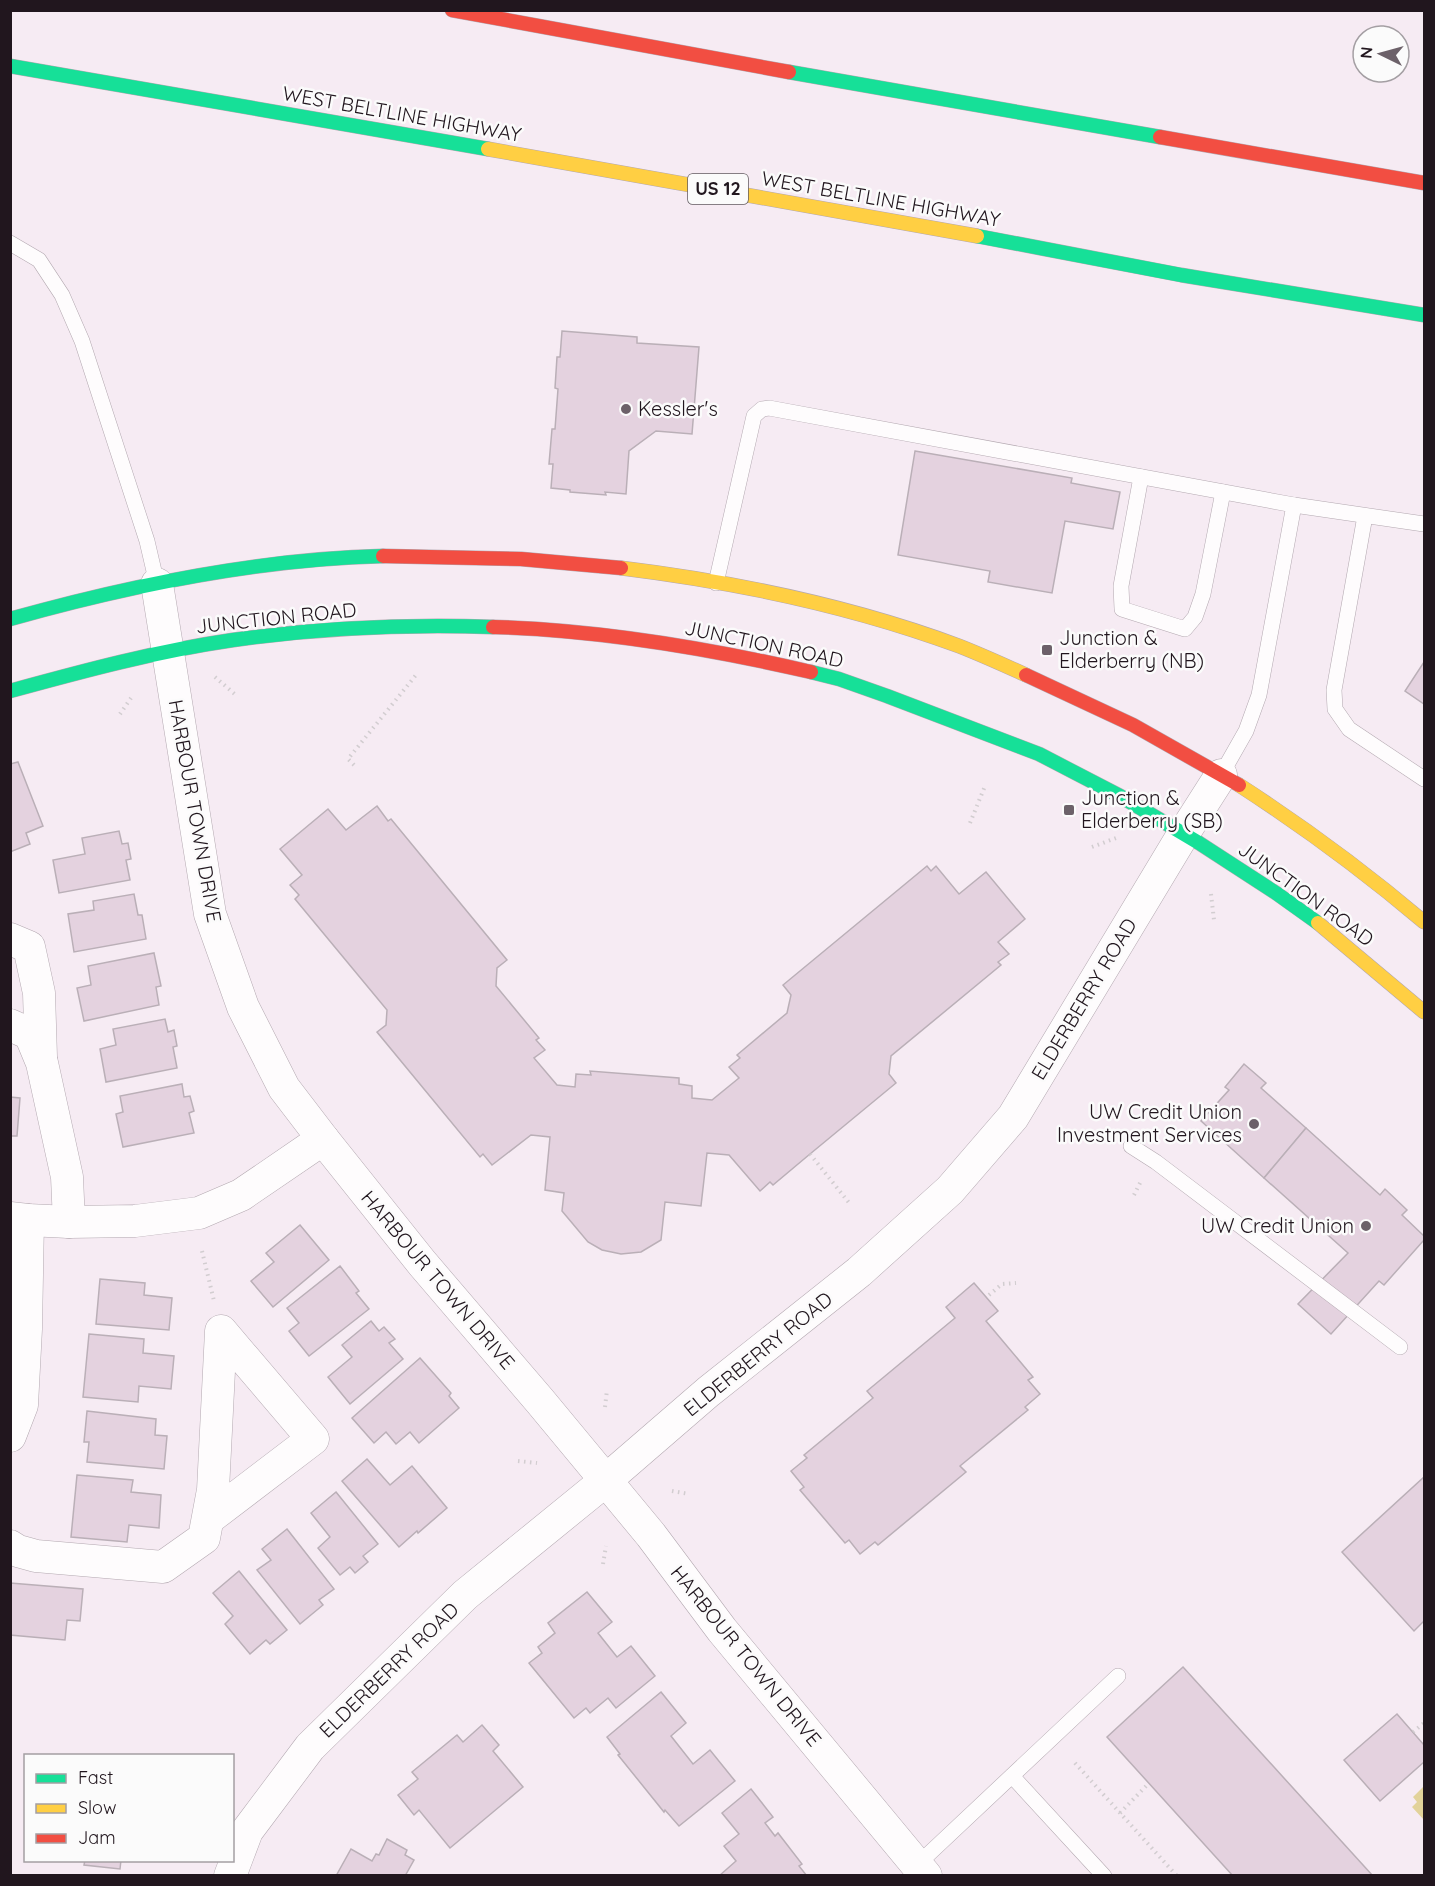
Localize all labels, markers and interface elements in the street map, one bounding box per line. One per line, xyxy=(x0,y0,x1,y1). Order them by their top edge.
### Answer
north arrow xyxy=(1351,24,1411,84)
text: N xyxy=(1356,46,1377,59)
street label: WEST BELTLINE HIGHWAY xyxy=(281,80,524,147)
street label: WEST BELTLINE HIGHWAY xyxy=(760,165,1003,232)
road number: US 12 xyxy=(688,174,748,204)
place label: Kessler's xyxy=(638,396,718,421)
marker: Kessler's xyxy=(619,402,633,416)
street label: JUNCTION ROAD xyxy=(194,597,358,638)
street label: JUNCTION ROAD xyxy=(683,614,846,673)
place label: Junction & Elderberry (NB) xyxy=(1059,625,1204,673)
marker: Junction & Elderberry (NB) xyxy=(1040,643,1054,657)
street label: HARBOUR TOWN DRIVE xyxy=(164,698,227,924)
place label: Junction & Elderberry (SB) xyxy=(1081,785,1223,833)
marker: Junction & Elderberry (SB) xyxy=(1062,803,1076,817)
street label: JUNCTION ROAD xyxy=(1234,836,1379,951)
street label: ELDERBERRY ROAD xyxy=(1025,913,1142,1084)
place label: UW Credit Union Investment Services xyxy=(1057,1099,1242,1147)
marker: UW Credit Union Investment Services xyxy=(1247,1117,1261,1131)
street label: HARBOUR TOWN DRIVE xyxy=(356,1185,521,1374)
place label: UW Credit Union xyxy=(1201,1213,1354,1238)
marker: UW Credit Union xyxy=(1359,1219,1373,1233)
street label: ELDERBERRY ROAD xyxy=(678,1286,837,1421)
street label: HARBOUR TOWN DRIVE xyxy=(666,1560,827,1751)
street label: ELDERBERRY ROAD xyxy=(314,1597,464,1743)
legend xyxy=(24,1754,234,1862)
text: Fast xyxy=(78,1766,113,1789)
text: Slow xyxy=(78,1796,116,1819)
text: Jam xyxy=(78,1826,116,1849)

